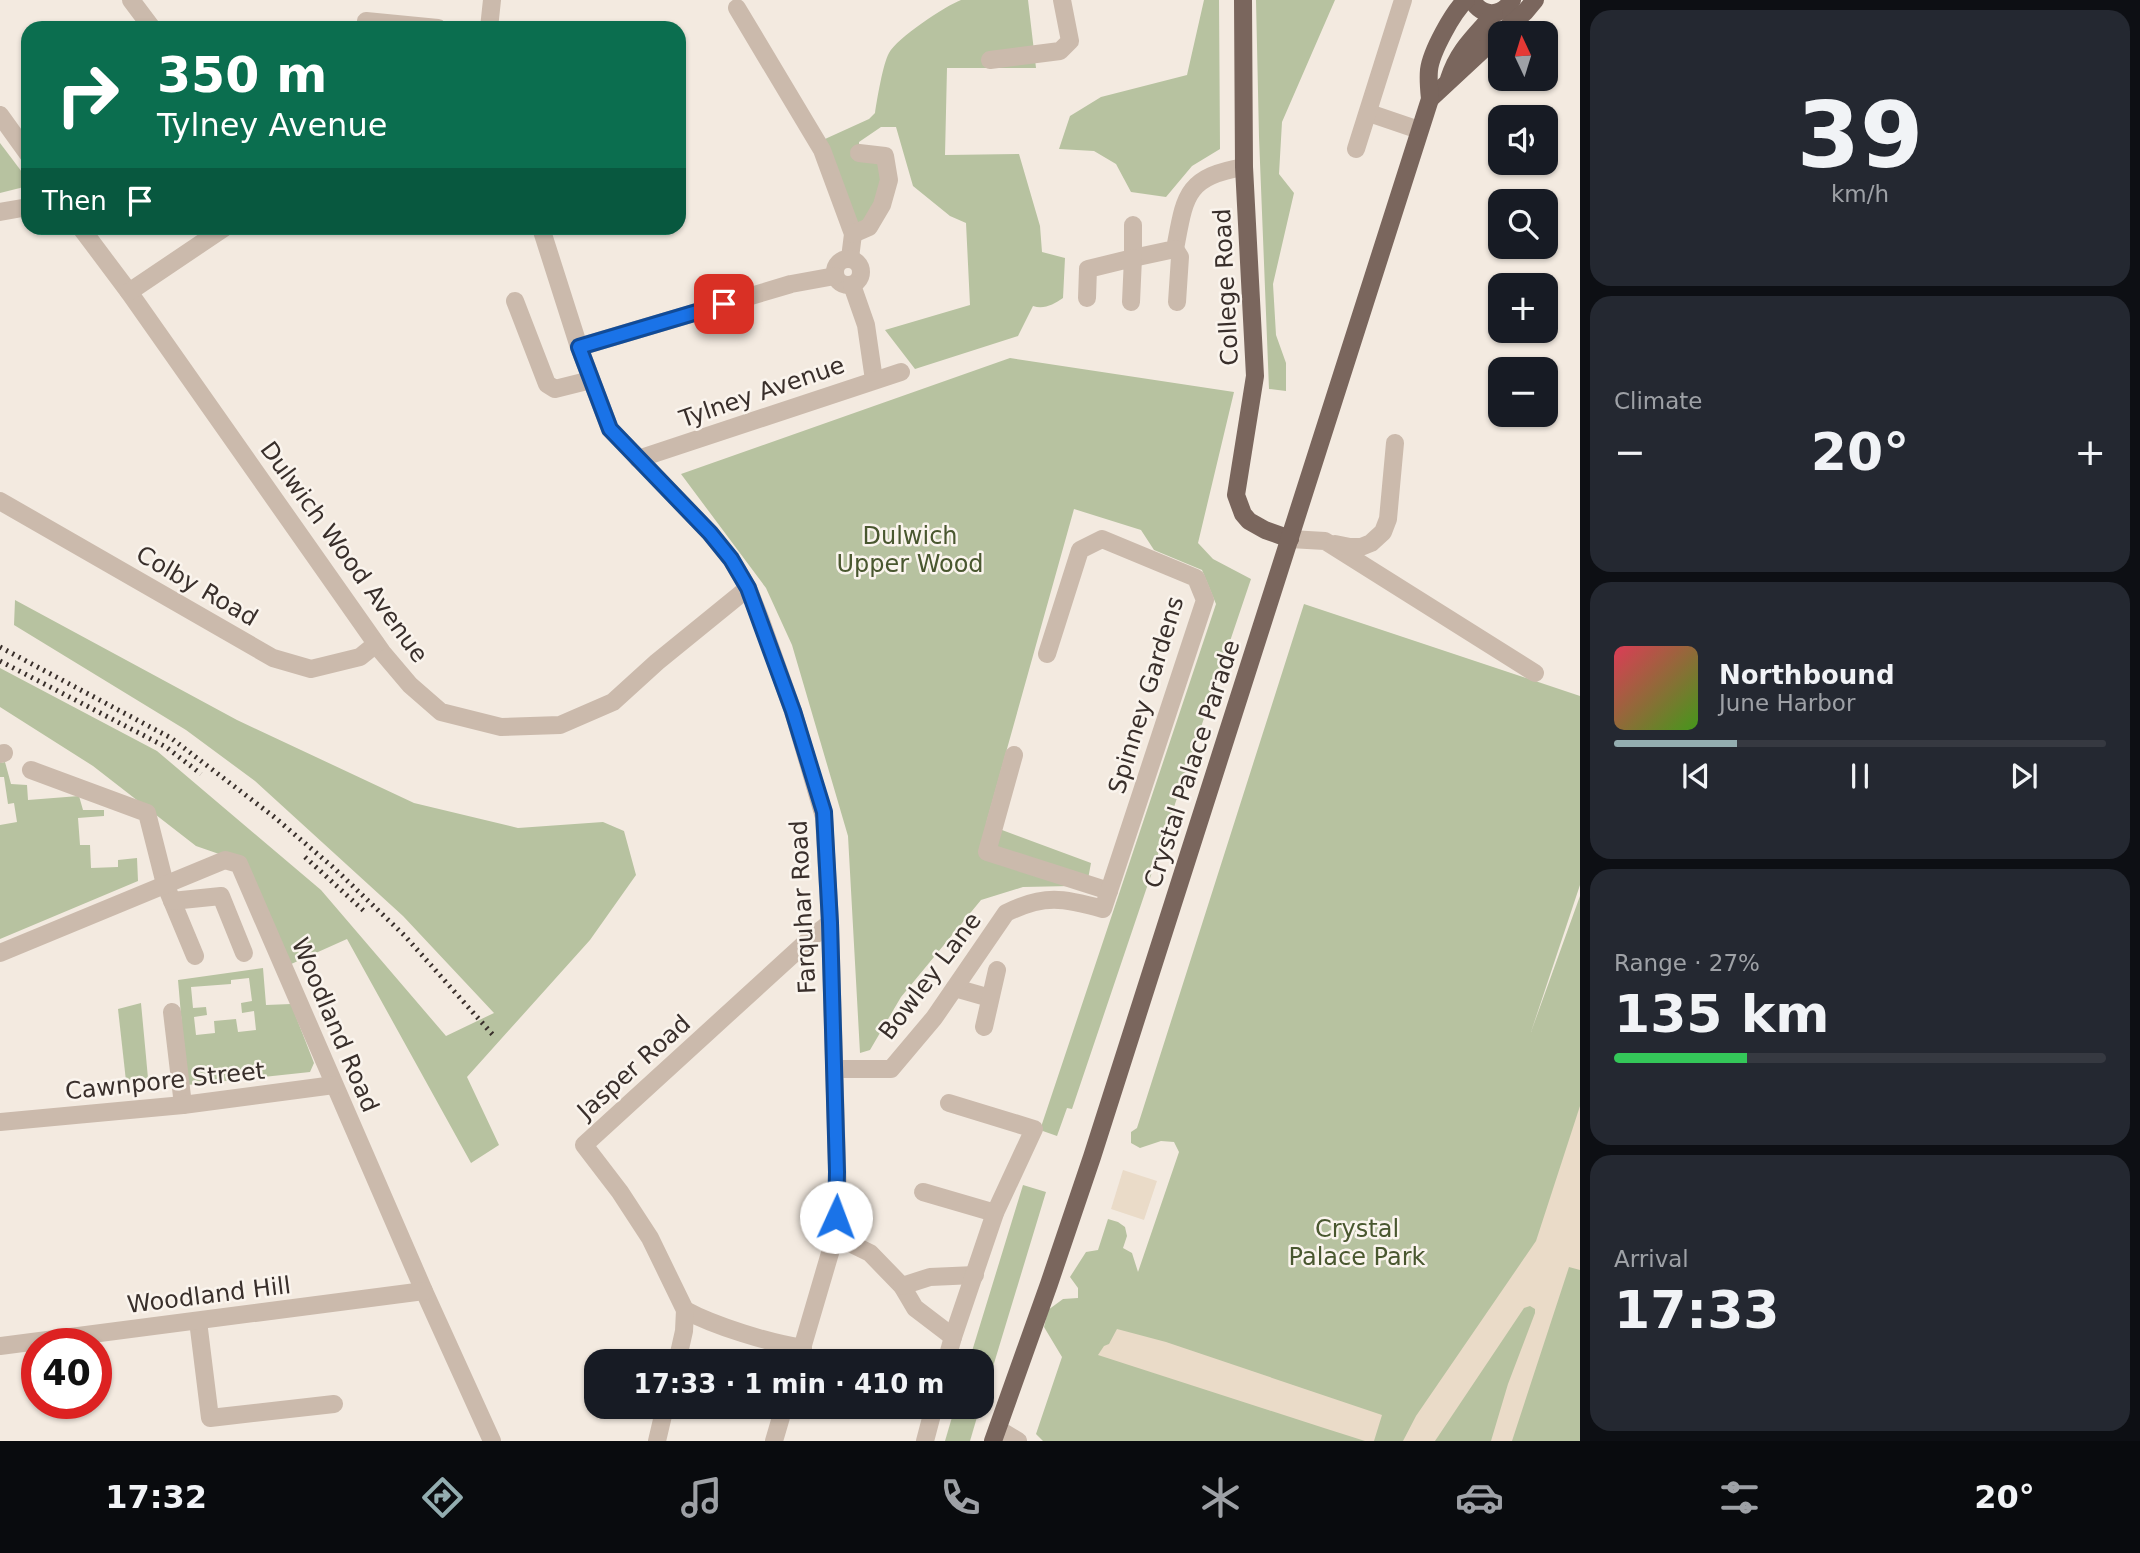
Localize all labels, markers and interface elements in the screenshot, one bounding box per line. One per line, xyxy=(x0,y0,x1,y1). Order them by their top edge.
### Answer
north arrow xyxy=(1488,21,1558,91)
map controls xyxy=(1488,21,1558,427)
text: 350 m xyxy=(157,47,327,104)
icon: right xyxy=(42,49,133,140)
text: 39 xyxy=(1797,83,1923,188)
button: sound xyxy=(1488,105,1558,175)
text: Tylney Avenue xyxy=(157,106,387,144)
text: km/h xyxy=(1831,181,1889,207)
icon: arrive xyxy=(121,182,159,220)
text: Then xyxy=(42,186,107,216)
button: search xyxy=(1488,189,1558,259)
street label: College Road xyxy=(1208,208,1244,366)
button: + xyxy=(1488,273,1558,343)
pin xyxy=(694,274,754,334)
icon: arrive xyxy=(705,285,743,323)
street label: Tylney Avenue xyxy=(675,351,848,434)
button: − xyxy=(1488,357,1558,427)
text: Climate xyxy=(1614,388,1703,414)
text: 20° xyxy=(1811,422,1909,482)
text: − xyxy=(1614,430,1646,474)
text: + xyxy=(2074,430,2106,474)
street label: Dulwich Wood Avenue xyxy=(254,436,434,668)
park label: Dulwich Upper Wood xyxy=(836,522,984,578)
street label: Colby Road xyxy=(131,540,263,632)
street label: Spinney Gardens xyxy=(1103,593,1189,797)
street label: Crystal Palace Parade xyxy=(1139,636,1245,892)
text: Northbound xyxy=(1719,660,1895,690)
text: June Harbor xyxy=(1719,690,1855,716)
icon: previous xyxy=(1677,757,1715,795)
icon: pause xyxy=(1841,757,1879,795)
icon: next xyxy=(2005,757,2043,795)
street label: Farquhar Road xyxy=(784,819,822,995)
street label: Bowley Lane xyxy=(873,907,987,1045)
street label: Woodland Road xyxy=(286,934,384,1116)
text: Range · 27% xyxy=(1614,950,1760,976)
text: 135 km xyxy=(1614,984,1829,1044)
street label: Jasper Road xyxy=(570,1009,696,1126)
street label: Cawnpore Street xyxy=(64,1057,266,1105)
position arrow xyxy=(799,1180,873,1254)
park label: Crystal Palace Park xyxy=(1289,1215,1426,1271)
text: Arrival xyxy=(1614,1246,1689,1272)
street label: Woodland Hill xyxy=(126,1271,292,1319)
text: 17:33 xyxy=(1614,1280,1780,1340)
speed limit sign: 40 xyxy=(21,1328,112,1419)
text: 17:33 · 1 min · 410 m xyxy=(634,1369,944,1399)
icon: directions xyxy=(418,1473,467,1522)
icon: music xyxy=(677,1473,726,1522)
icon: phone xyxy=(936,1473,985,1522)
icon: climate xyxy=(1196,1473,1245,1522)
icon: car xyxy=(1455,1473,1504,1522)
icon: filters xyxy=(1715,1473,1764,1522)
text: 17:32 xyxy=(105,1478,207,1516)
text: 20° xyxy=(1974,1478,2035,1516)

